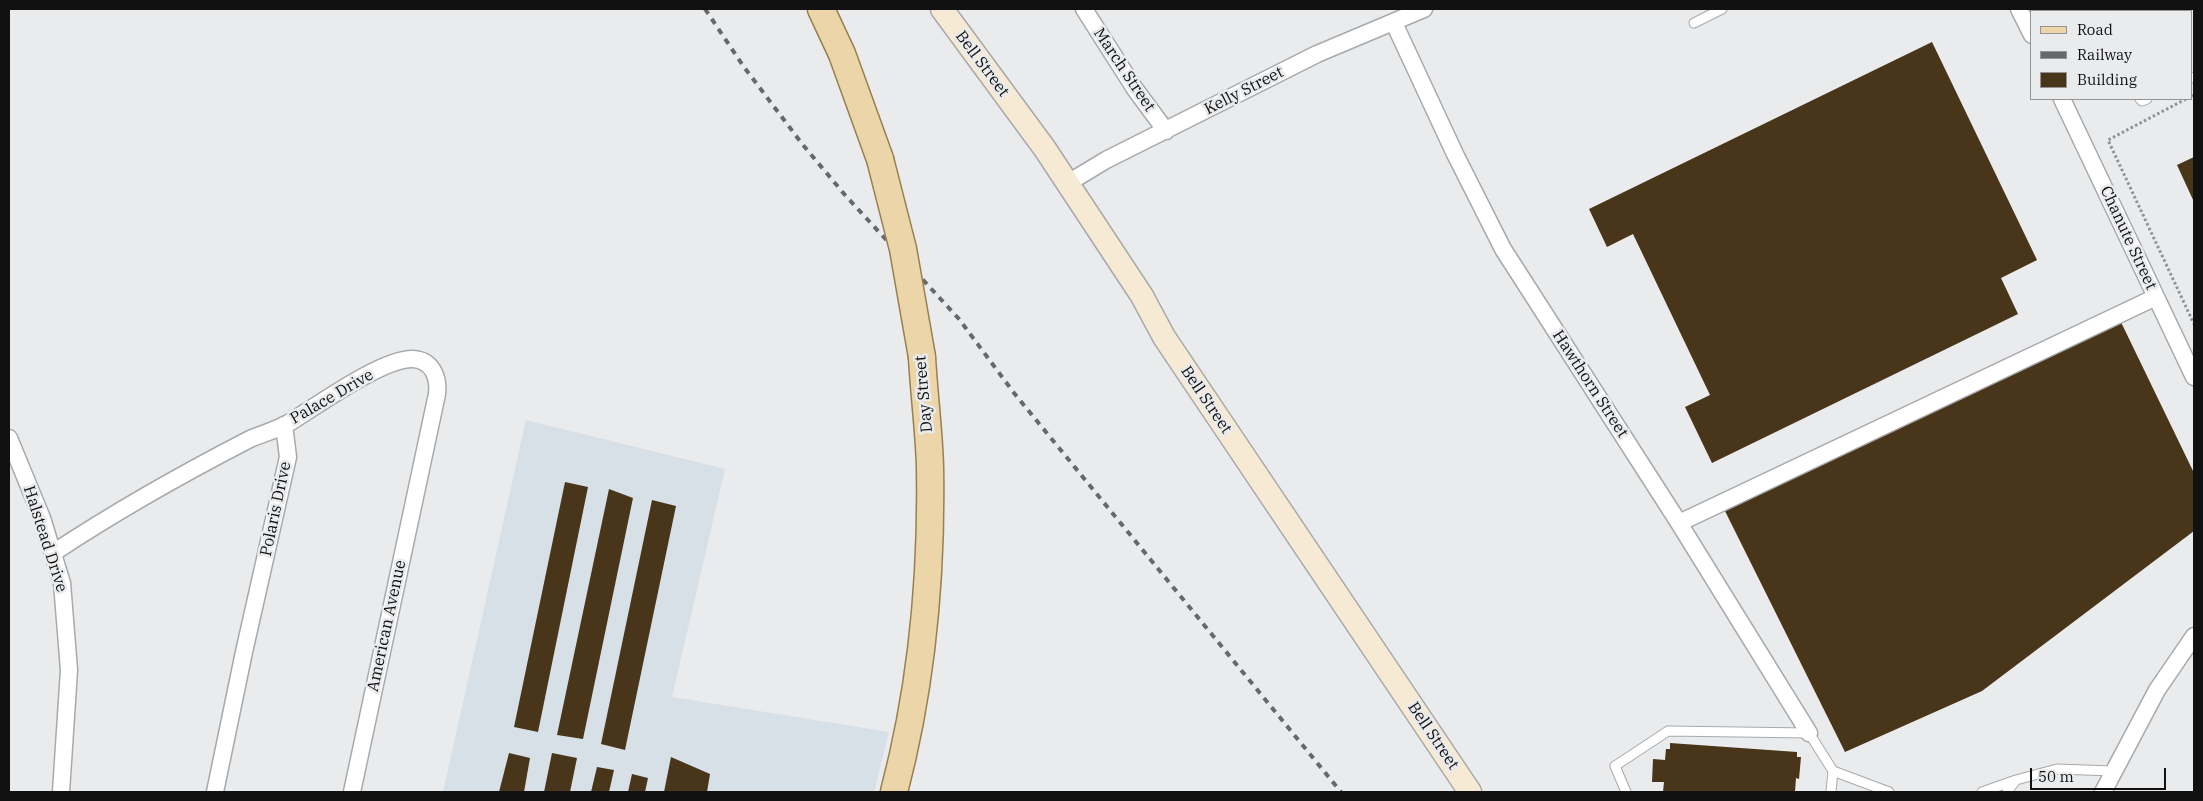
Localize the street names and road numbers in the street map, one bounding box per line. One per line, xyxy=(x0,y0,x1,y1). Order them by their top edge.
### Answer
street label: March Street xyxy=(1089,25,1159,115)
street label: Bell Street xyxy=(951,27,1013,101)
street label: Kelly Street xyxy=(1201,63,1287,119)
street label: Chanute Street xyxy=(2096,183,2160,293)
street label: Hawthorn Street xyxy=(1548,327,1632,441)
street label: Day Street xyxy=(911,355,937,433)
street label: Bell Street xyxy=(1176,362,1236,438)
street label: Palace Drive xyxy=(287,365,377,429)
street label: Polaris Drive xyxy=(257,460,295,558)
street label: Halstead Drive xyxy=(19,483,71,595)
street label: American Avenue xyxy=(364,558,410,694)
street label: Bell Street xyxy=(1403,698,1463,774)

